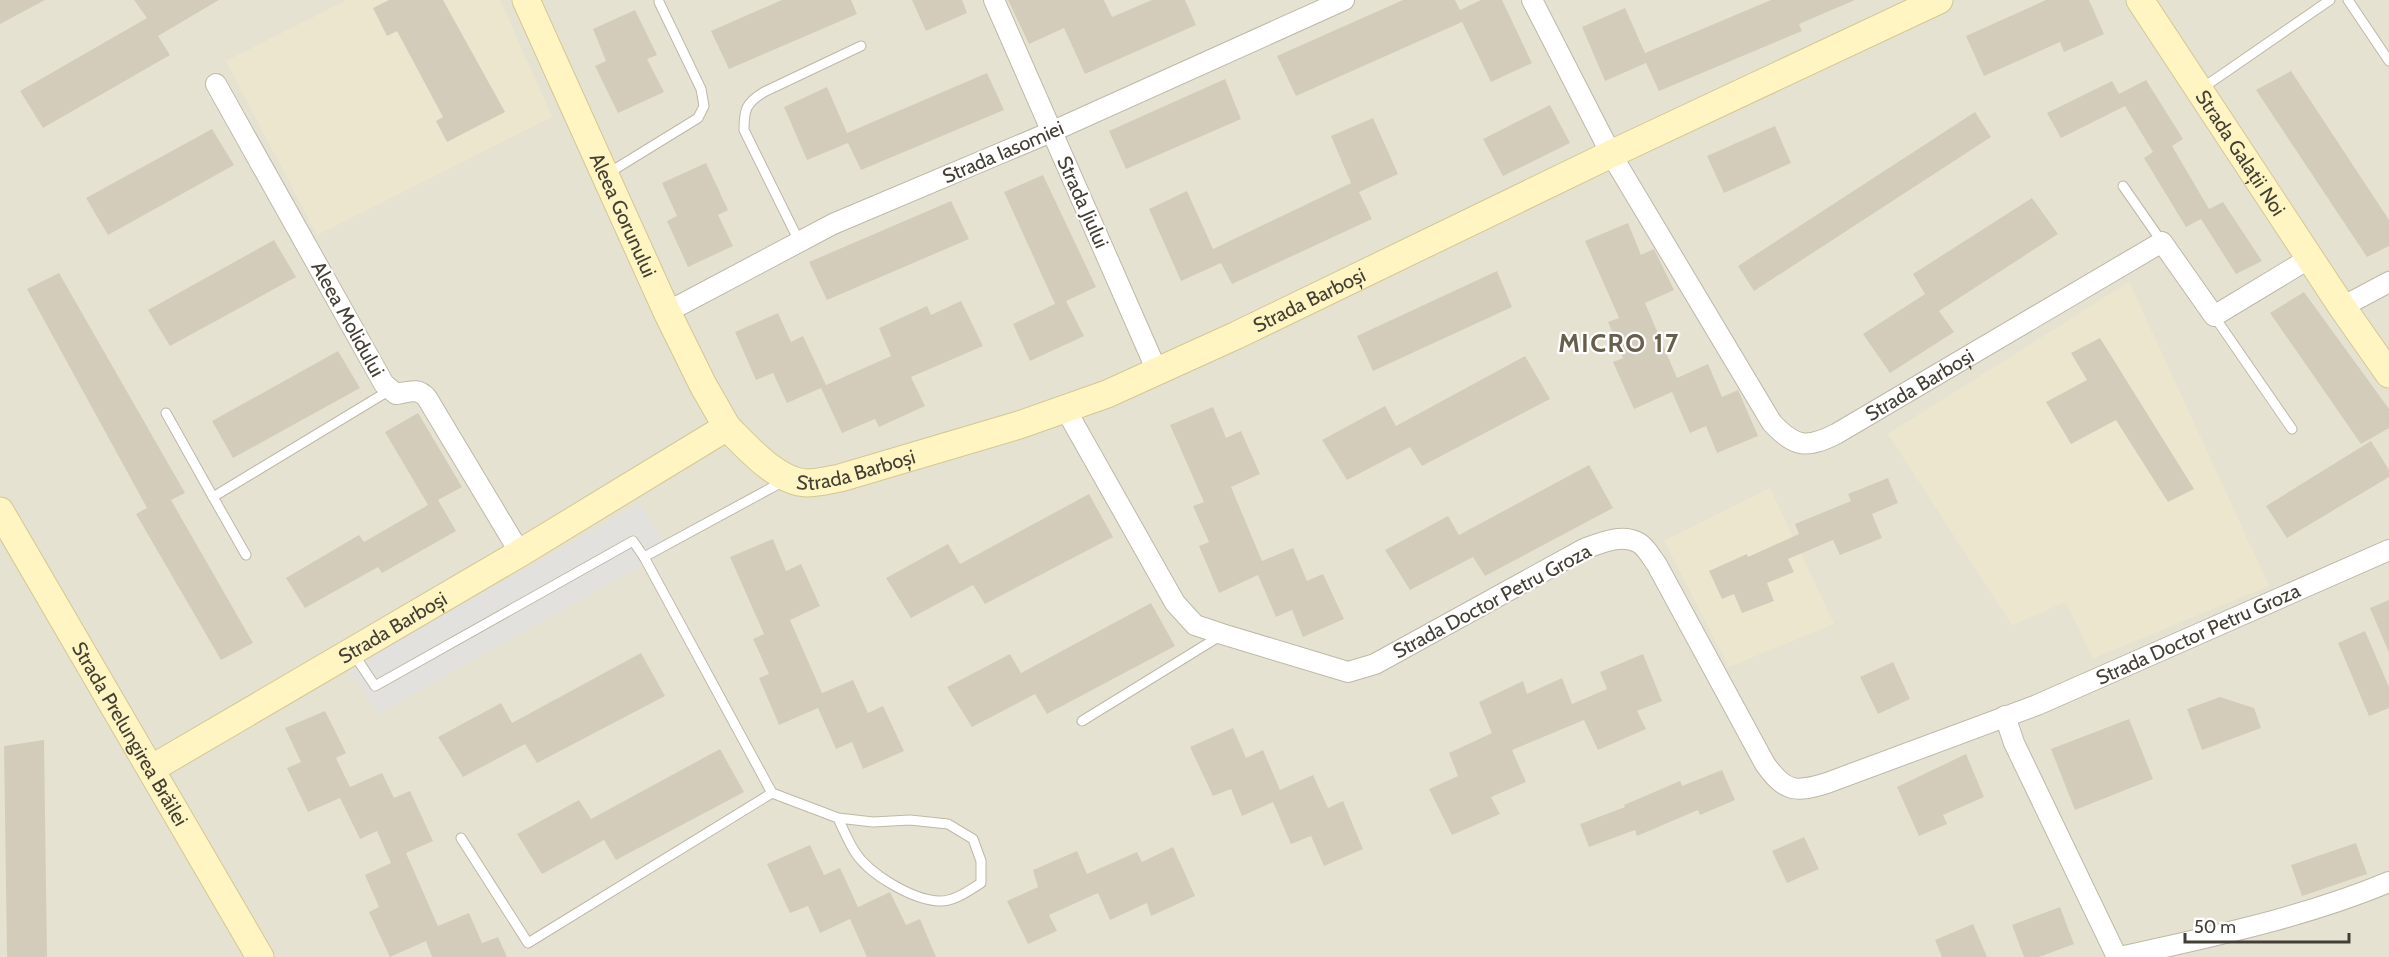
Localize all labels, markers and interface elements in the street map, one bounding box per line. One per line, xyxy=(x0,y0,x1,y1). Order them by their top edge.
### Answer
street label: Strada Galații Noi xyxy=(2191,86,2291,220)
street label: Strada Iasomiei xyxy=(939,116,1067,188)
street label: Aleea Gorunului xyxy=(585,149,662,281)
street label: Strada Jiului xyxy=(1052,152,1114,252)
street label: Aleea Molidului xyxy=(306,257,390,381)
street label: Strada Barboși xyxy=(1249,263,1369,337)
district label: MICRO 17 xyxy=(1558,327,1680,359)
street label: Strada Barboși xyxy=(1861,344,1978,426)
street label: Strada Barboși xyxy=(795,444,918,495)
street label: Strada Doctor Petru Groza xyxy=(1389,538,1595,663)
street label: Strada Doctor Petru Groza xyxy=(2092,578,2304,690)
street label: Strada Barboși xyxy=(334,586,451,669)
street label: Strada Prelungirea Brăilei xyxy=(67,637,193,830)
scale bar xyxy=(2185,906,2348,944)
text: 50 m xyxy=(2194,916,2236,938)

